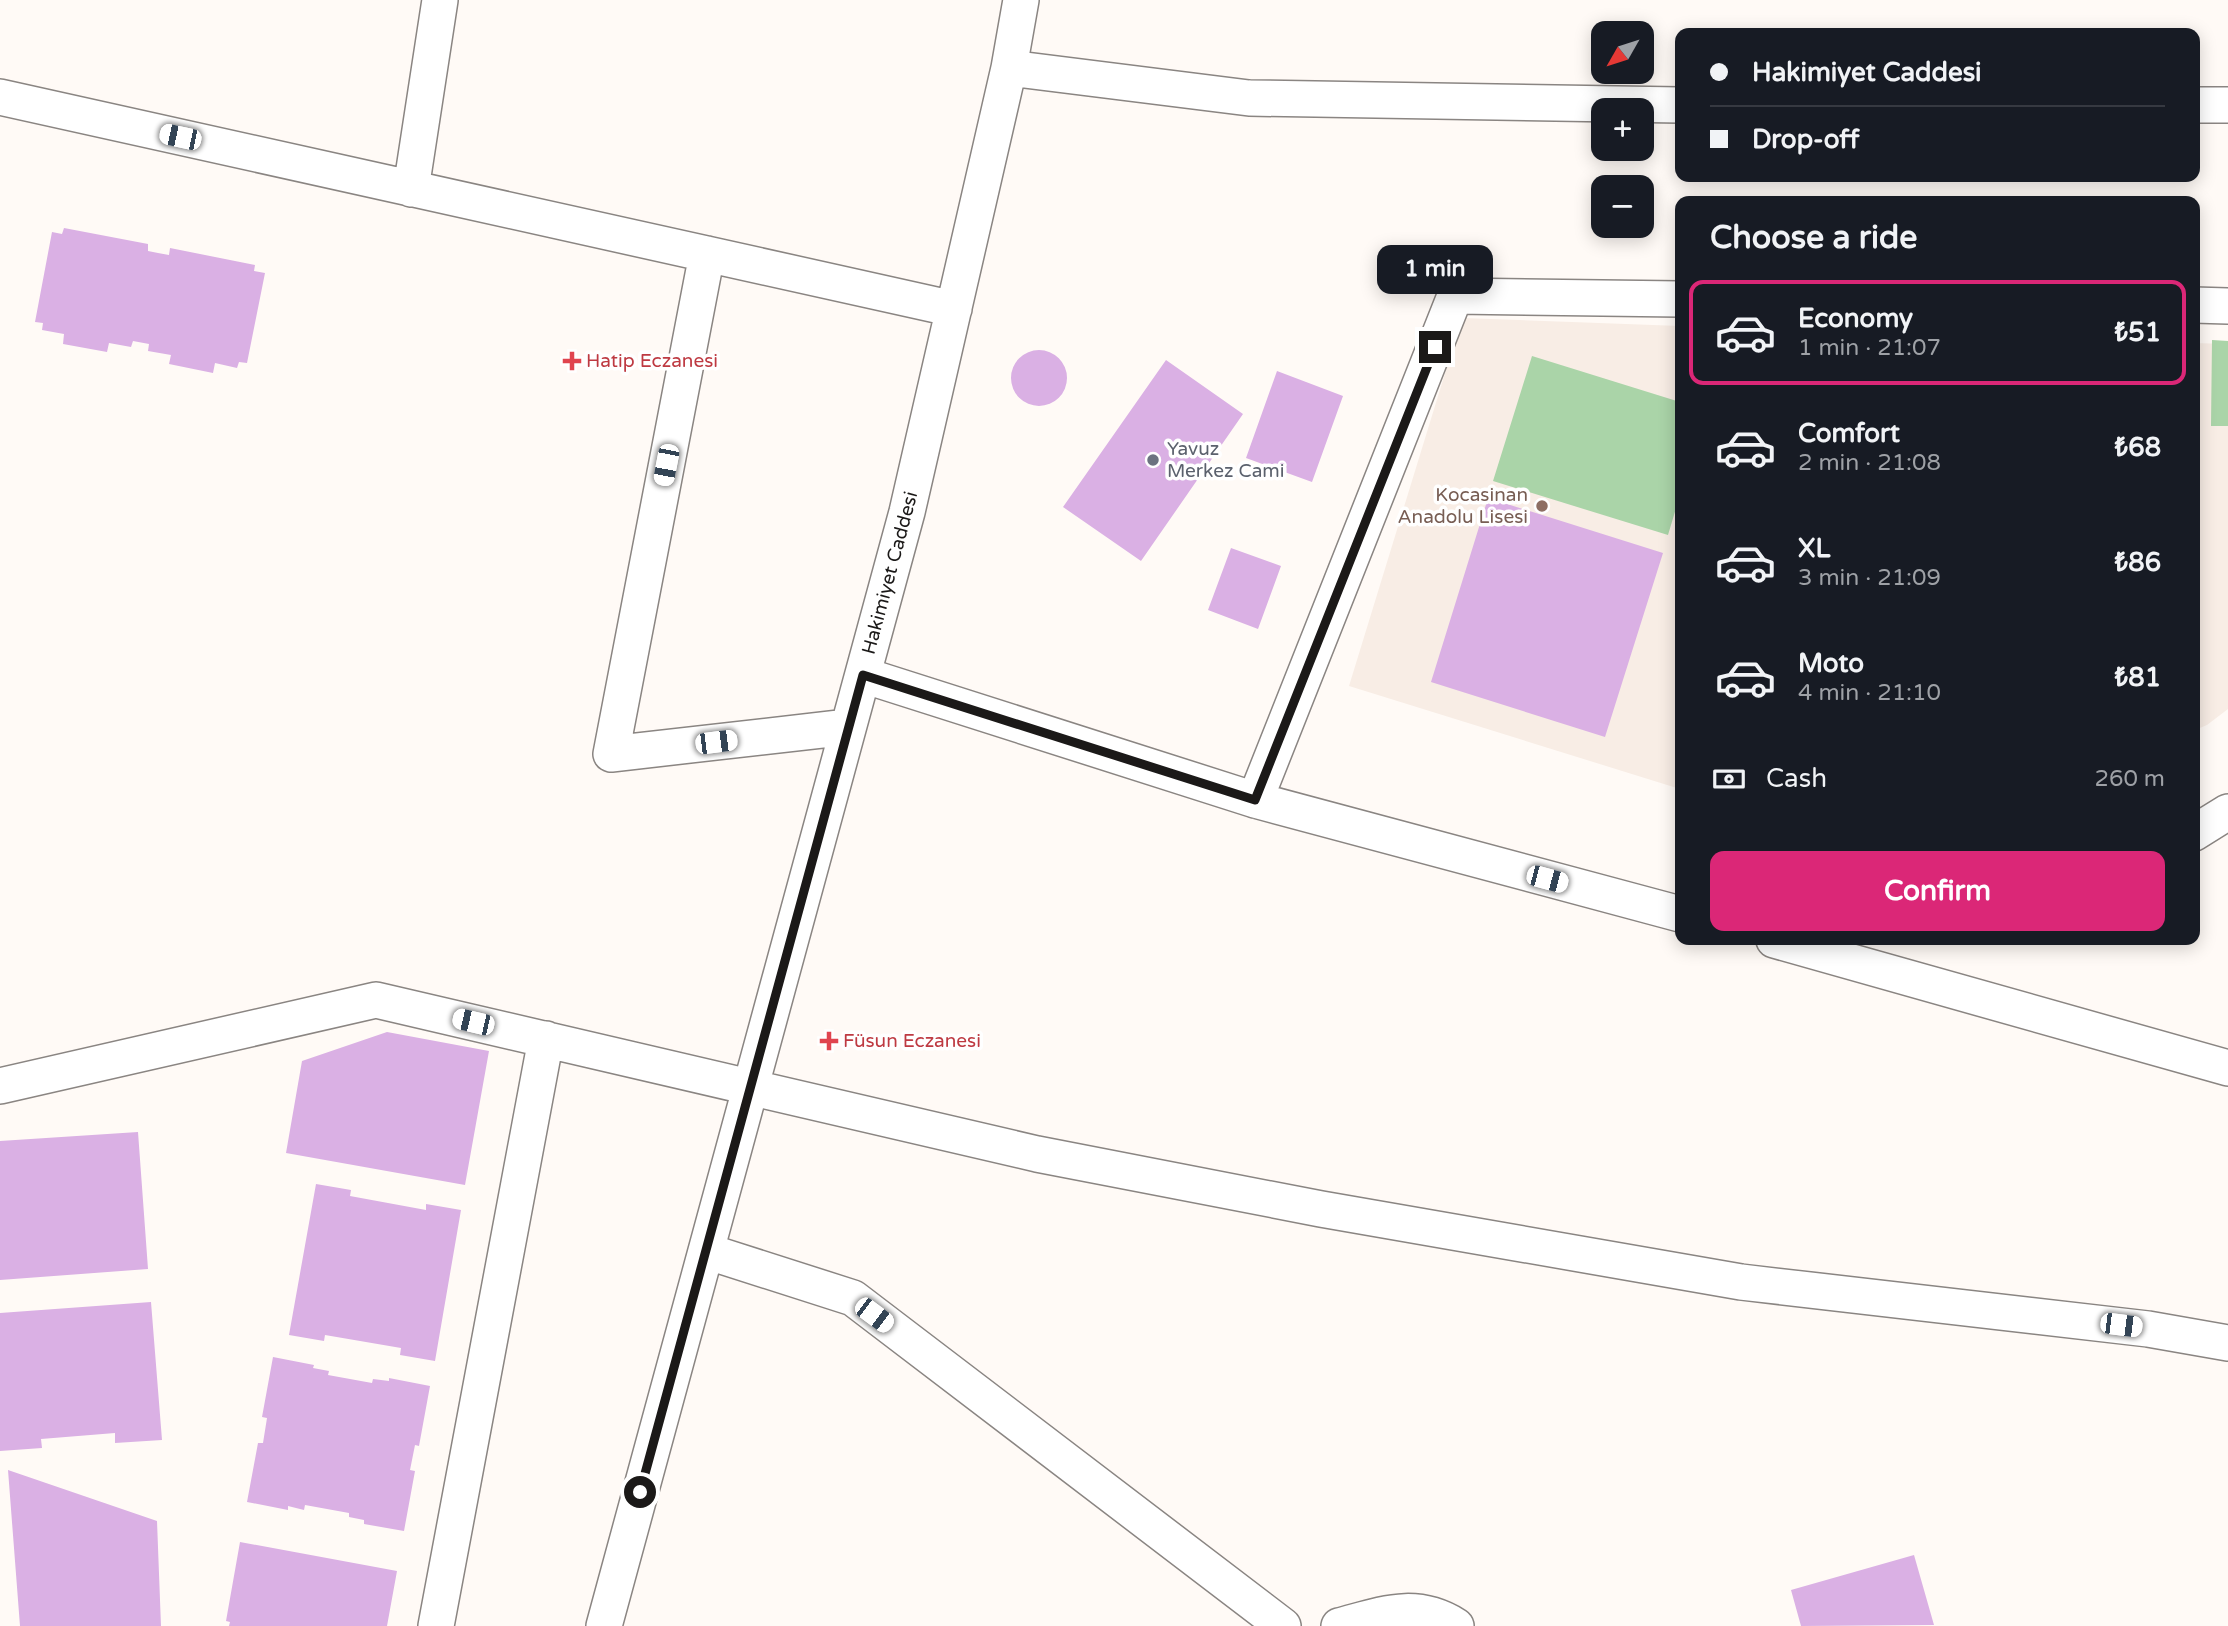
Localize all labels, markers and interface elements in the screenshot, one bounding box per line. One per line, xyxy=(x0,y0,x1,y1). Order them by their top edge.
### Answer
north arrow xyxy=(1591,21,1654,84)
map controls xyxy=(1591,21,1654,238)
text: Hakimiyet Caddesi xyxy=(1752,57,1982,88)
button: + xyxy=(1591,98,1654,161)
car xyxy=(158,122,203,152)
text: Drop-off xyxy=(1752,124,1859,155)
button: − xyxy=(1591,175,1654,238)
text: Choose a ride xyxy=(1710,219,1917,257)
callout: 1 min xyxy=(1377,246,1493,294)
text: 1 min xyxy=(1404,255,1466,283)
icon: car xyxy=(1714,301,1777,364)
text: Economy xyxy=(1798,303,1913,334)
text: ₺51 xyxy=(2115,317,2161,348)
route end xyxy=(1419,331,1451,363)
text: 1 min · 21:07 xyxy=(1798,334,1941,362)
place label: Hatip Eczanesi xyxy=(586,350,718,372)
marker: Hatip Eczanesi xyxy=(564,353,580,369)
icon: car xyxy=(1714,416,1777,479)
text: Comfort xyxy=(1798,418,1900,449)
text: ₺68 xyxy=(2115,432,2161,463)
place label: Yavuz Merkez Cami xyxy=(1167,438,1285,482)
car xyxy=(652,442,681,488)
text: 2 min · 21:08 xyxy=(1798,449,1941,477)
marker: Yavuz Merkez Cami xyxy=(1145,452,1161,468)
place label: Kocasinan Anadolu Lisesi xyxy=(1398,484,1528,528)
street label: Hakimiyet Caddesi xyxy=(858,489,922,657)
marker: Kocasinan Anadolu Lisesi xyxy=(1534,498,1550,514)
icon: car xyxy=(1714,531,1777,594)
text: XL xyxy=(1798,533,1830,564)
text: ₺86 xyxy=(2115,547,2161,578)
text: 3 min · 21:09 xyxy=(1798,564,1941,592)
icon: car xyxy=(1714,646,1777,709)
text: Moto xyxy=(1798,648,1864,679)
text: ₺81 xyxy=(2115,662,2161,693)
text: 4 min · 21:10 xyxy=(1798,679,1941,707)
car xyxy=(694,729,739,755)
icon: cash xyxy=(1710,760,1748,798)
text: Cash xyxy=(1766,763,1827,794)
text: 260 m xyxy=(2095,765,2165,793)
button: Confirm xyxy=(1710,851,2165,931)
car xyxy=(1524,863,1571,895)
car xyxy=(451,1007,496,1037)
place label: Füsun Eczanesi xyxy=(843,1030,981,1052)
marker: Füsun Eczanesi xyxy=(821,1033,837,1049)
car xyxy=(851,1294,898,1336)
car xyxy=(2099,1312,2144,1338)
route start xyxy=(624,1476,656,1508)

